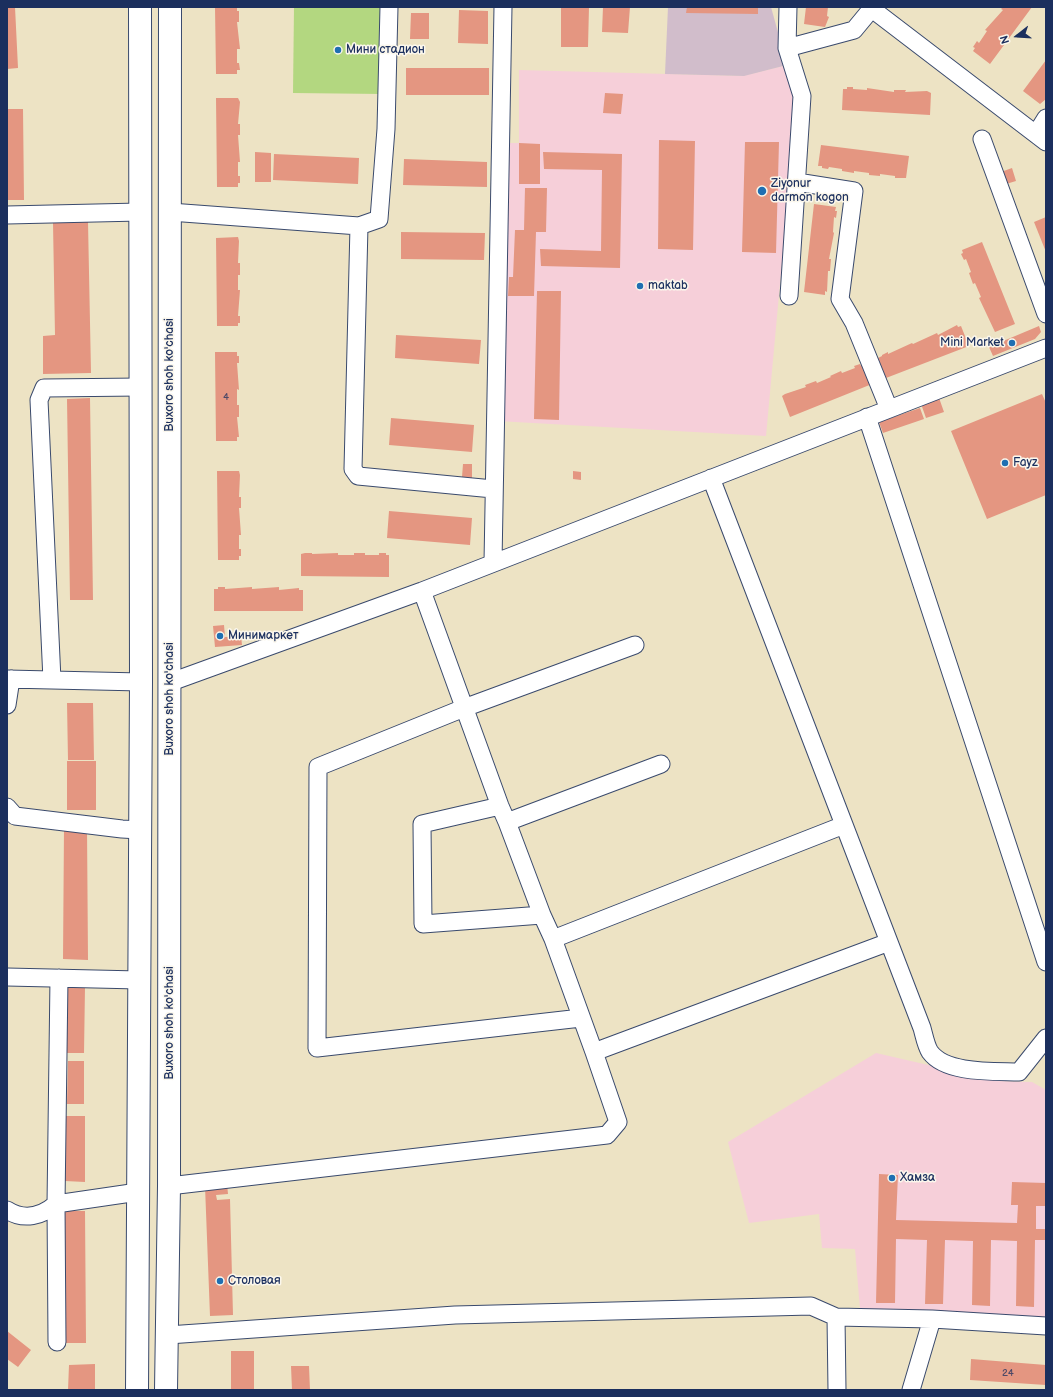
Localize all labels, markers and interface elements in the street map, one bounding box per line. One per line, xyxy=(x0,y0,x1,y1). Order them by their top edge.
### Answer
north arrow xyxy=(997,16,1037,56)
text: N xyxy=(998,34,1012,46)
place label: Мини стадион xyxy=(346,43,425,57)
marker: Мини стадион xyxy=(333,45,343,55)
place label: Ziyonur darmon kogon xyxy=(771,177,849,205)
marker: Ziyonur darmon kogon xyxy=(756,185,768,197)
place label: maktab xyxy=(648,279,688,293)
marker: maktab xyxy=(635,281,645,291)
street label: Buxoro shoh ko'chasi xyxy=(163,318,177,432)
place label: Mini Market xyxy=(940,336,1004,350)
marker: Mini Market xyxy=(1007,338,1017,348)
house number: 4 xyxy=(223,391,229,403)
place label: Fayz xyxy=(1013,456,1038,470)
marker: Fayz xyxy=(1000,458,1010,468)
place label: Минимаркет xyxy=(228,629,299,643)
marker: Минимаркет xyxy=(215,631,225,641)
street label: Buxoro shoh ko'chasi xyxy=(163,642,177,756)
street label: Buxoro shoh ko'chasi xyxy=(163,966,177,1080)
place label: Хамза xyxy=(900,1171,935,1185)
marker: Хамза xyxy=(887,1173,897,1183)
place label: Столовая xyxy=(228,1274,281,1288)
marker: Столовая xyxy=(215,1276,225,1286)
house number: 24 xyxy=(1002,1367,1014,1379)

